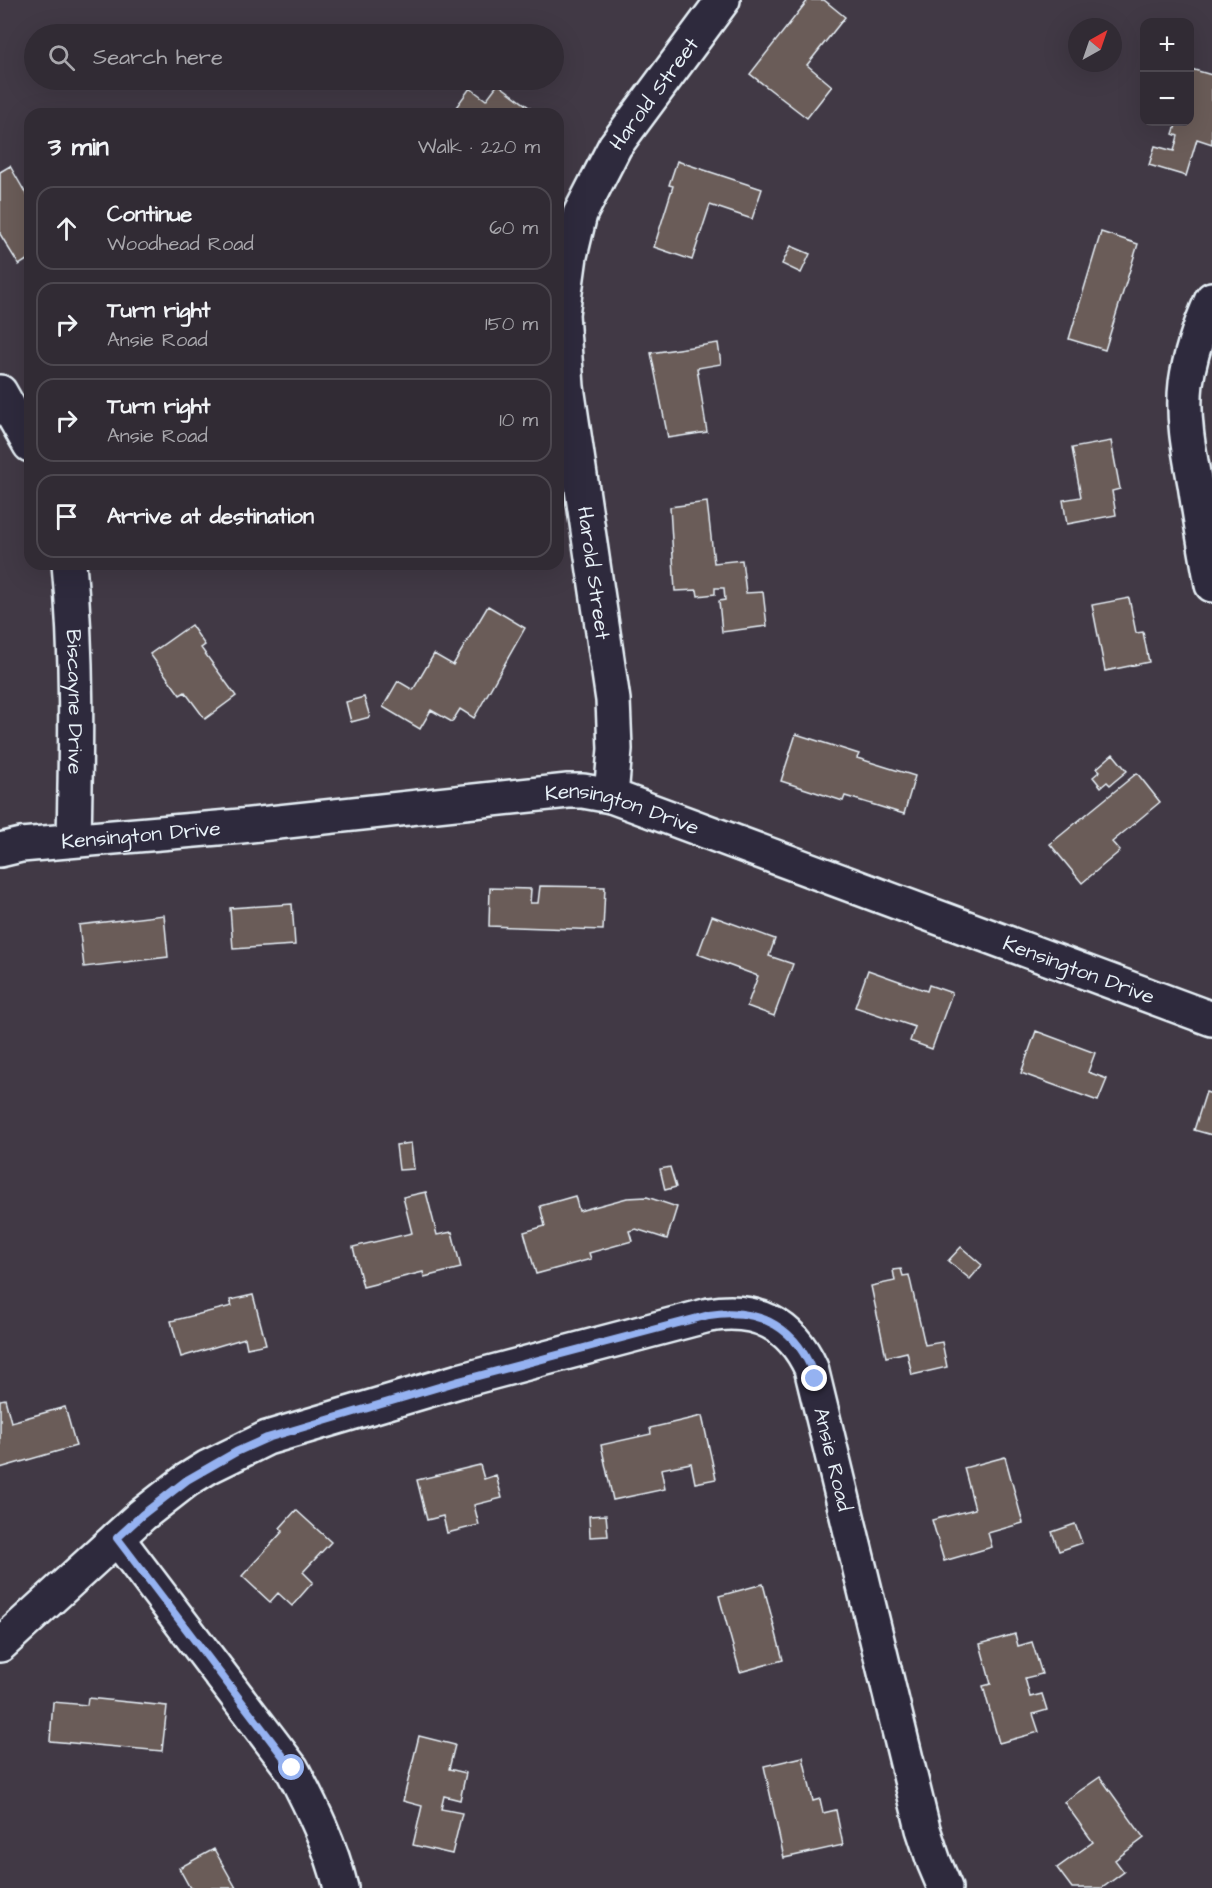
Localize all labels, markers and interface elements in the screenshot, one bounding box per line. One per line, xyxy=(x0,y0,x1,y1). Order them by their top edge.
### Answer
north arrow xyxy=(1068,18,1122,72)
map controls xyxy=(1140,18,1194,126)
button: + xyxy=(1140,18,1194,72)
search box xyxy=(24,24,564,90)
street label: Harold Street xyxy=(603,31,706,157)
icon: search xyxy=(45,41,78,74)
text: Search here xyxy=(93,42,223,73)
button: − xyxy=(1140,72,1194,126)
text: 3 min xyxy=(48,129,109,165)
text: Walk · 220 m xyxy=(418,133,540,161)
text: Continue xyxy=(107,199,192,230)
icon: ahead xyxy=(50,212,83,245)
text: 60 m xyxy=(489,214,538,242)
text: Woodhead Road xyxy=(107,230,254,258)
text: Turn right xyxy=(107,295,210,326)
icon: right xyxy=(50,308,83,341)
text: 150 m xyxy=(485,310,538,338)
text: Ansie Road xyxy=(107,326,208,354)
text: Turn right xyxy=(107,391,210,422)
icon: right xyxy=(50,404,83,437)
text: 10 m xyxy=(499,406,538,434)
text: Ansie Road xyxy=(107,422,208,450)
icon: arrive xyxy=(50,500,83,533)
text: Arrive at destination xyxy=(107,501,314,532)
street label: Harold Street xyxy=(570,505,617,642)
street label: Biscayne Drive xyxy=(58,629,90,775)
street label: Kensington Drive xyxy=(544,777,703,842)
street label: Kensington Drive xyxy=(60,814,222,856)
street label: Kensington Drive xyxy=(999,929,1159,1012)
route end xyxy=(801,1365,827,1391)
street label: Ansie Road xyxy=(806,1405,859,1514)
route start xyxy=(278,1754,304,1780)

